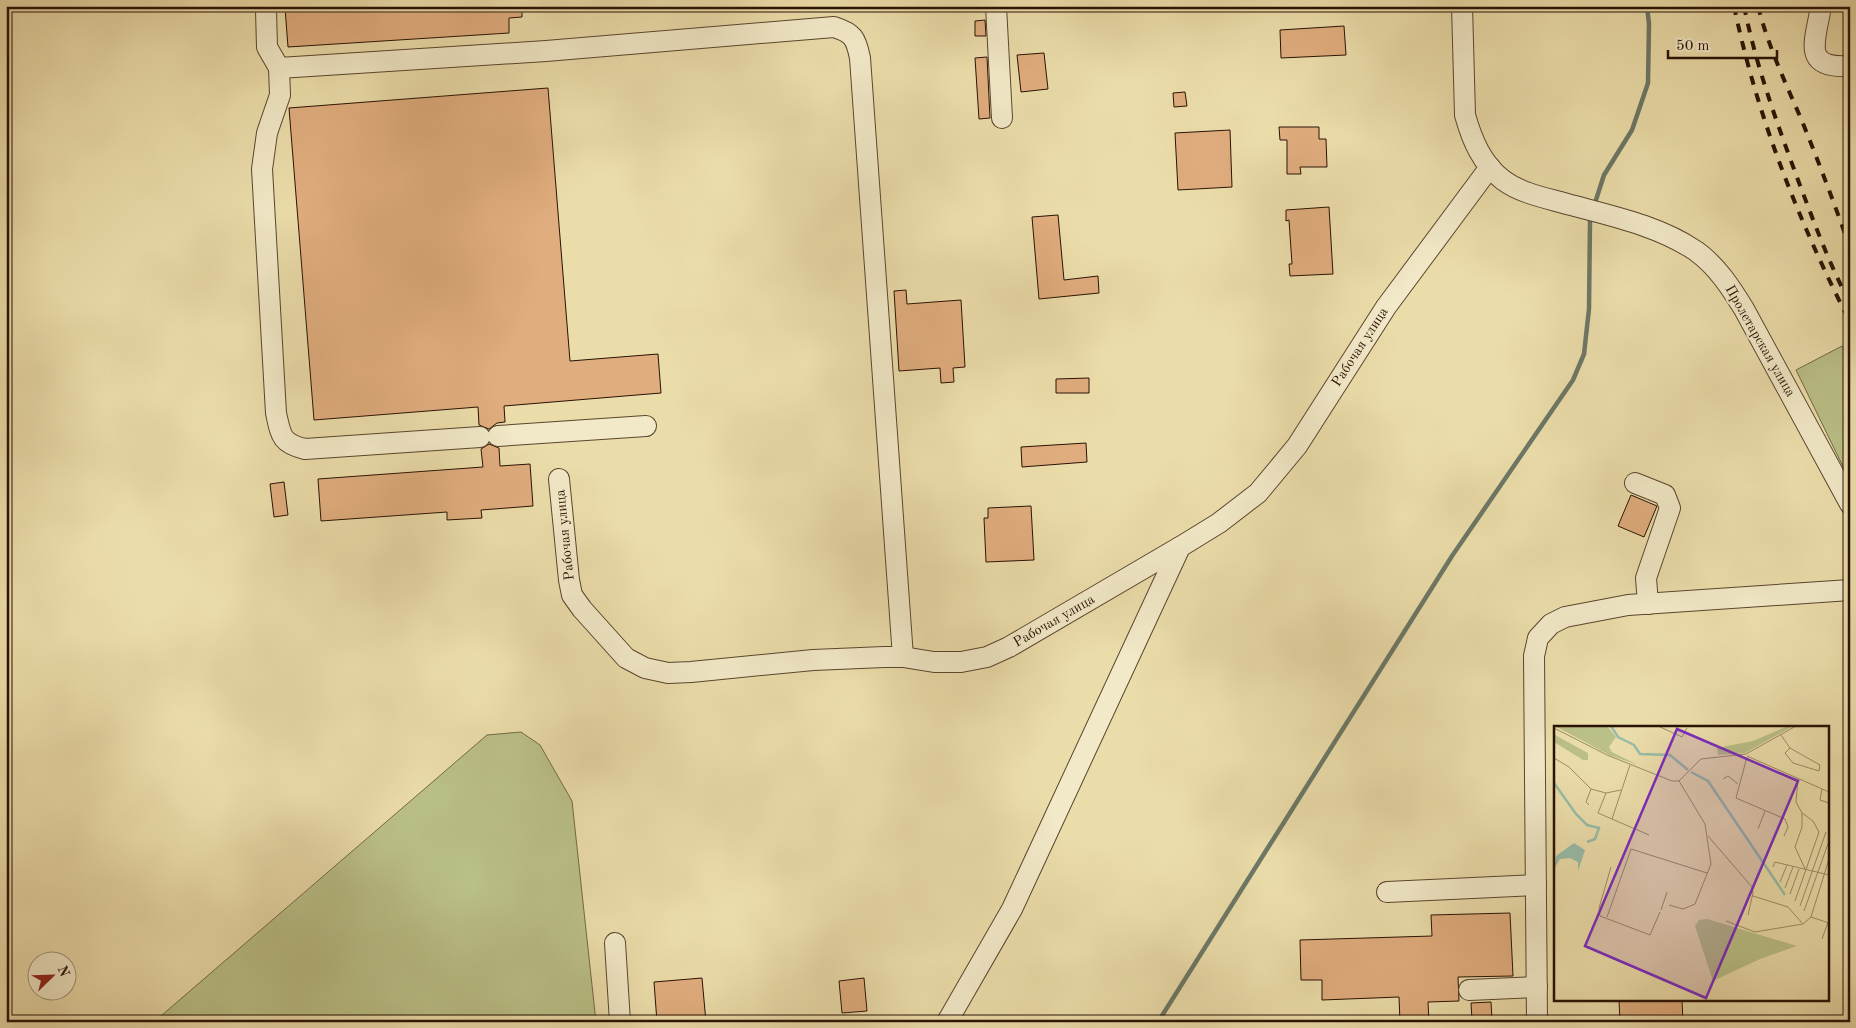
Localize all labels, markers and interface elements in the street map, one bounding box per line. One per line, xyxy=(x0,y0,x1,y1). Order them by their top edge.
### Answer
scale bar xyxy=(1668,28,1777,60)
text: 50 m xyxy=(1676,39,1710,54)
street label: Пролетарская улица xyxy=(1722,283,1798,399)
street label: Рабочая улица xyxy=(1329,305,1391,389)
street label: Рабочая улица xyxy=(553,489,577,581)
street label: Рабочая улица xyxy=(1011,592,1097,650)
inset map xyxy=(1554,726,1828,1000)
north arrow xyxy=(28,950,78,1000)
text: N xyxy=(55,964,72,979)

